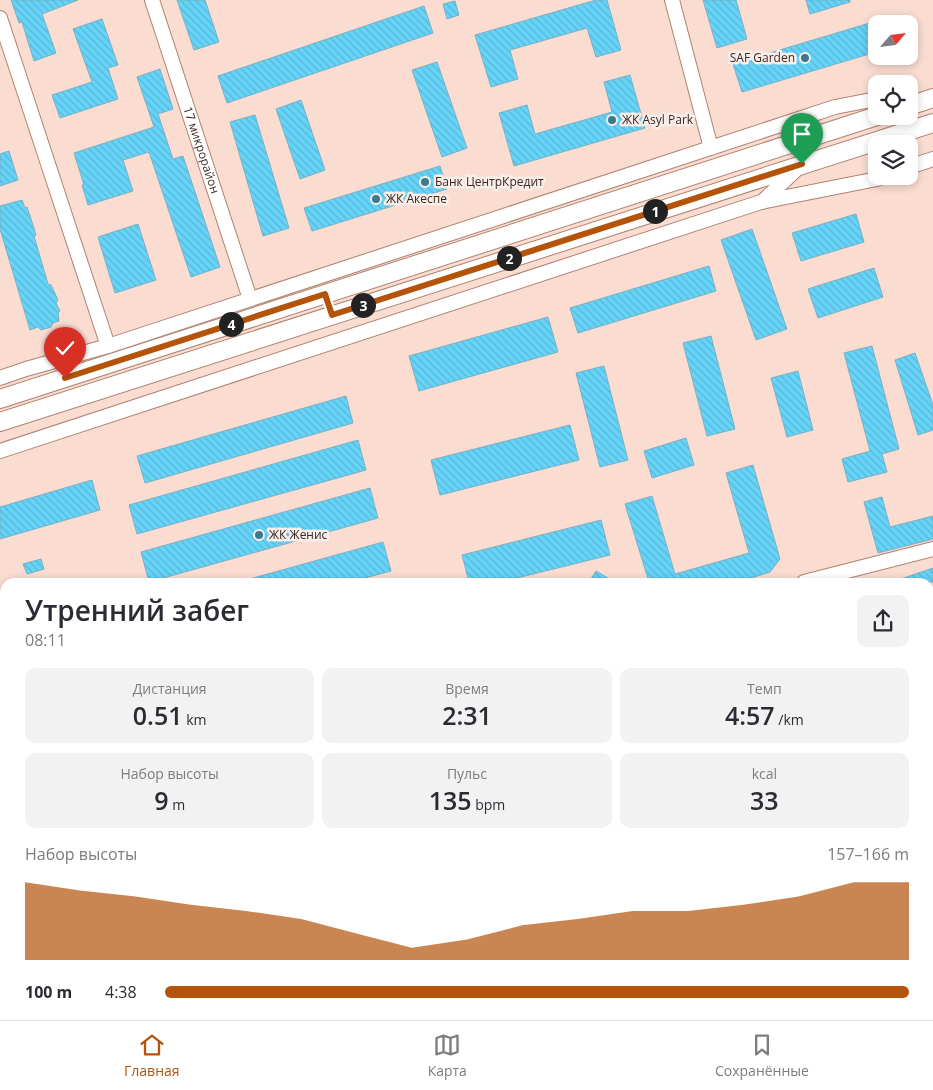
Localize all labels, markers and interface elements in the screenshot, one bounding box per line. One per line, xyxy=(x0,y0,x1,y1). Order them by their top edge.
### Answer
north arrow xyxy=(868,15,918,65)
map controls xyxy=(868,15,918,185)
place label: SAF Garden xyxy=(730,49,795,66)
marker: SAF Garden xyxy=(799,52,811,64)
button: locate xyxy=(868,75,918,125)
street label: 17 микрорайон xyxy=(180,104,224,196)
place label: ЖК Asyl Park xyxy=(622,111,694,128)
pin xyxy=(781,113,823,164)
marker: ЖК Asyl Park xyxy=(606,114,618,126)
icon: arrive xyxy=(788,120,816,148)
button: layers xyxy=(868,135,918,185)
place label: Банк ЦентрКредит xyxy=(435,173,544,190)
marker: Банк ЦентрКредит xyxy=(419,176,431,188)
place label: ЖК Акеспе xyxy=(386,190,447,207)
marker: ЖК Акеспе xyxy=(370,193,382,205)
pin: 1 xyxy=(642,198,668,224)
text: 1 xyxy=(651,202,660,221)
pin: 2 xyxy=(496,246,522,270)
text: 2 xyxy=(505,249,514,268)
pin: 3 xyxy=(350,292,376,318)
text: 3 xyxy=(359,296,368,315)
pin: 4 xyxy=(218,312,244,336)
text: 4 xyxy=(227,315,236,334)
pin xyxy=(44,327,86,378)
icon: check xyxy=(51,334,79,362)
place label: ЖК Женис xyxy=(269,526,328,543)
marker: ЖК Женис xyxy=(253,529,265,541)
text: Утренний забег xyxy=(25,591,249,629)
button: share xyxy=(857,595,909,647)
text: 08:11 xyxy=(25,629,66,651)
text: Дистанция xyxy=(133,679,207,698)
text: Время xyxy=(445,679,489,698)
text: Темп xyxy=(747,679,782,698)
text: 0.51 xyxy=(133,698,183,732)
text: 2:31 xyxy=(442,698,492,732)
text: 4:57 xyxy=(725,698,775,732)
text: km xyxy=(183,710,207,729)
text: /km xyxy=(775,710,804,729)
text: Набор высоты xyxy=(121,764,219,783)
text: Пульс xyxy=(447,764,487,783)
text: kcal xyxy=(752,764,777,783)
text: 9 xyxy=(154,783,169,817)
text: 135 xyxy=(429,783,472,817)
text: 33 xyxy=(750,783,779,817)
text: m xyxy=(169,795,185,814)
text: bpm xyxy=(472,795,505,814)
text: Набор высоты xyxy=(25,843,137,865)
text: 157–166 m xyxy=(827,843,909,865)
text: 100 m xyxy=(25,981,72,1003)
text: 4:38 xyxy=(105,981,137,1003)
tab: Главная xyxy=(124,1031,180,1080)
tab: Карта xyxy=(428,1031,467,1080)
tab: Сохранённые xyxy=(715,1031,809,1080)

